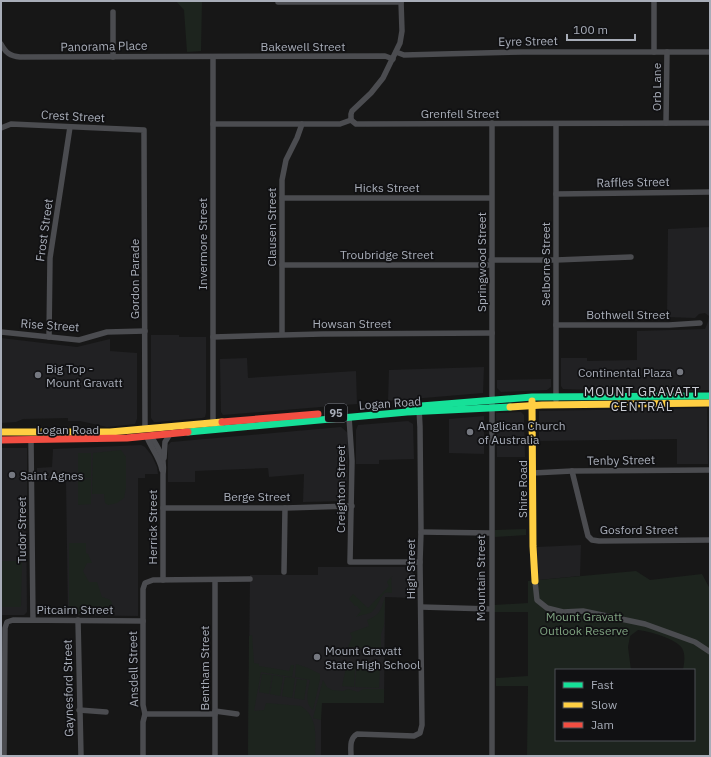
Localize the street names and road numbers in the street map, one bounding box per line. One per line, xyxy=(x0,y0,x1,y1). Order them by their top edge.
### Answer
street label: Eyre Street xyxy=(498,33,558,49)
street label: Panorama Place xyxy=(60,38,148,54)
street label: Bakewell Street xyxy=(261,39,345,54)
street label: Orb Lane xyxy=(649,62,664,111)
street label: Grenfell Street xyxy=(421,106,499,121)
street label: Crest Street xyxy=(41,107,105,125)
street label: Raffles Street xyxy=(596,174,670,190)
street label: Hicks Street xyxy=(354,180,420,195)
street label: Clausen Street xyxy=(264,188,279,266)
street label: Frost Street xyxy=(32,198,56,262)
street label: Invermore Street xyxy=(195,198,210,290)
street label: Springwood Street xyxy=(474,212,489,312)
street label: Selborne Street xyxy=(538,222,553,306)
street label: Gordon Parade xyxy=(127,238,142,319)
street label: Troubridge Street xyxy=(340,247,434,262)
street label: Bothwell Street xyxy=(586,307,670,322)
street label: Rise Street xyxy=(20,315,80,335)
street label: Howsan Street xyxy=(312,316,392,331)
street label: Logan Road xyxy=(358,393,422,413)
road number: 95 xyxy=(325,404,347,422)
street label: Logan Road xyxy=(37,422,99,437)
street label: Creighton Street xyxy=(333,445,348,533)
street label: Tenby Street xyxy=(587,452,655,468)
street label: Shire Road xyxy=(515,460,530,518)
street label: Berge Street xyxy=(223,489,291,504)
street label: Herrick Street xyxy=(145,490,160,565)
street label: Tudor Street xyxy=(14,497,29,563)
street label: Gosford Street xyxy=(600,522,678,537)
street label: Mountain Street xyxy=(473,535,488,621)
street label: High Street xyxy=(403,539,418,599)
street label: Pitcairn Street xyxy=(37,602,113,617)
street label: Bentham Street xyxy=(197,626,212,710)
street label: Ansdell Street xyxy=(125,631,141,707)
street label: Gaynesford Street xyxy=(60,639,76,737)

